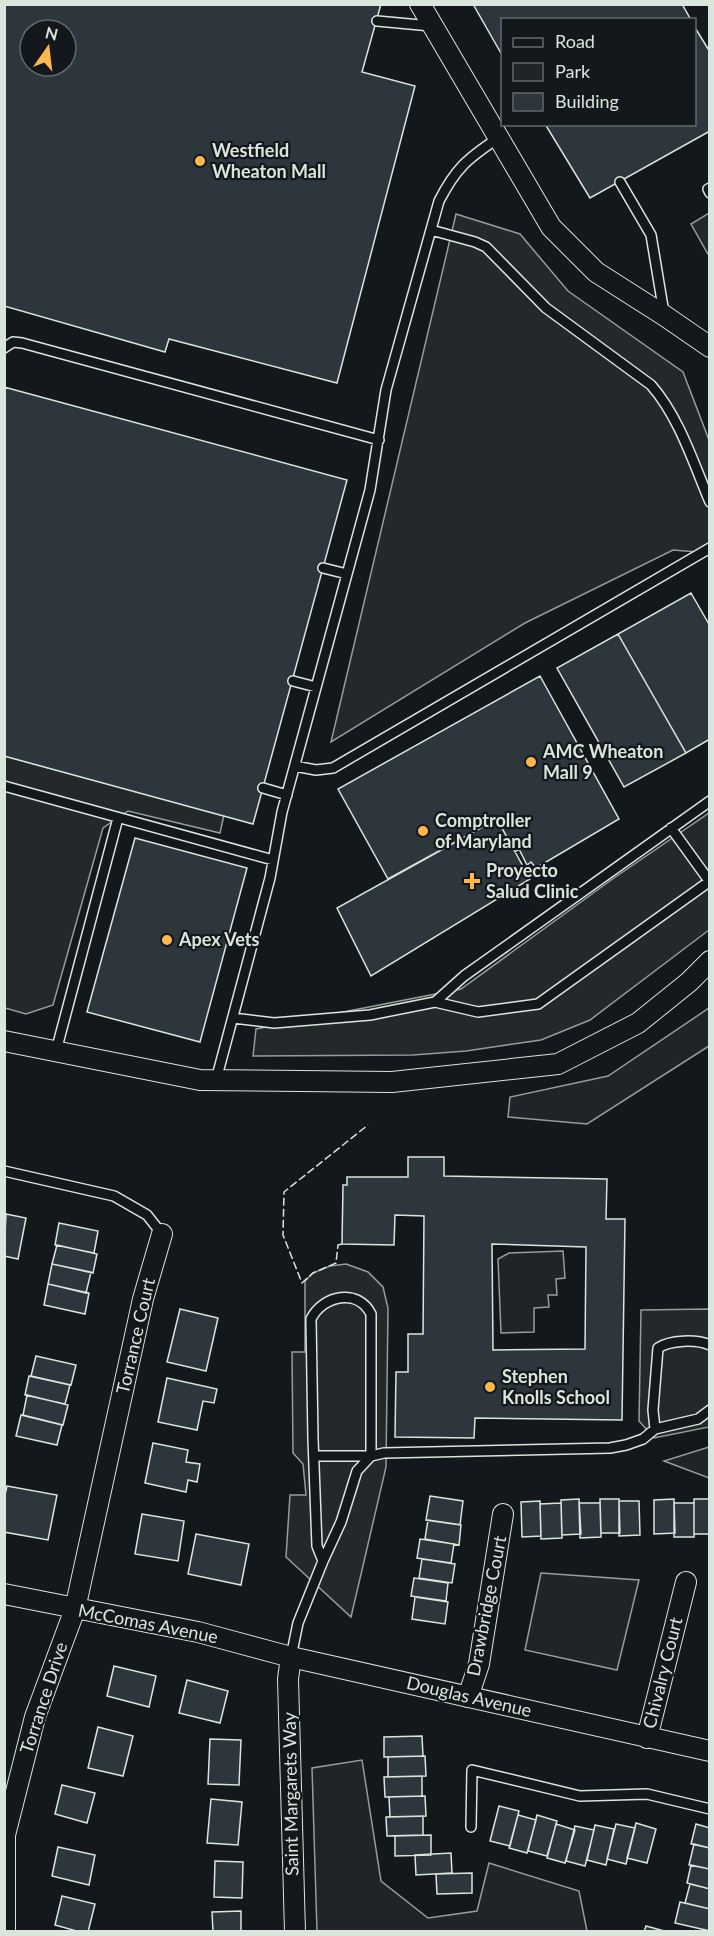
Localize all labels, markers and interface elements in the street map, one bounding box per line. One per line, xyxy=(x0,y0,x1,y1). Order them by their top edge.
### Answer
north arrow xyxy=(18,18,78,78)
legend xyxy=(501,18,696,126)
text: N xyxy=(43,22,60,44)
text: Road xyxy=(555,30,595,52)
text: Park xyxy=(555,60,591,82)
text: Building xyxy=(555,90,619,112)
place label: Westfield Wheaton Mall xyxy=(212,139,326,182)
marker: Westfield Wheaton Mall xyxy=(193,154,207,168)
place label: AMC Wheaton Mall 9 xyxy=(542,740,663,783)
marker: AMC Wheaton Mall 9 xyxy=(524,755,538,769)
place label: Comptroller of Maryland xyxy=(435,809,532,852)
marker: Comptroller of Maryland xyxy=(416,824,430,838)
place label: Proyecto Salud Clinic xyxy=(486,859,579,902)
marker: Proyecto Salud Clinic xyxy=(463,872,481,890)
place label: Apex Vets xyxy=(178,928,260,950)
marker: Apex Vets xyxy=(160,933,174,947)
street label: Torrance Court xyxy=(111,1275,159,1396)
place label: Stephen Knolls School xyxy=(502,1365,610,1408)
marker: Stephen Knolls School xyxy=(483,1380,497,1394)
street label: Drawbridge Court xyxy=(462,1533,511,1678)
street label: McComas Avenue xyxy=(76,1599,220,1647)
street label: Chivalry Court xyxy=(638,1614,687,1731)
street label: Torrance Drive xyxy=(15,1639,71,1756)
street label: Douglas Avenue xyxy=(405,1671,534,1721)
street label: Saint Margarets Way xyxy=(278,1711,302,1876)

